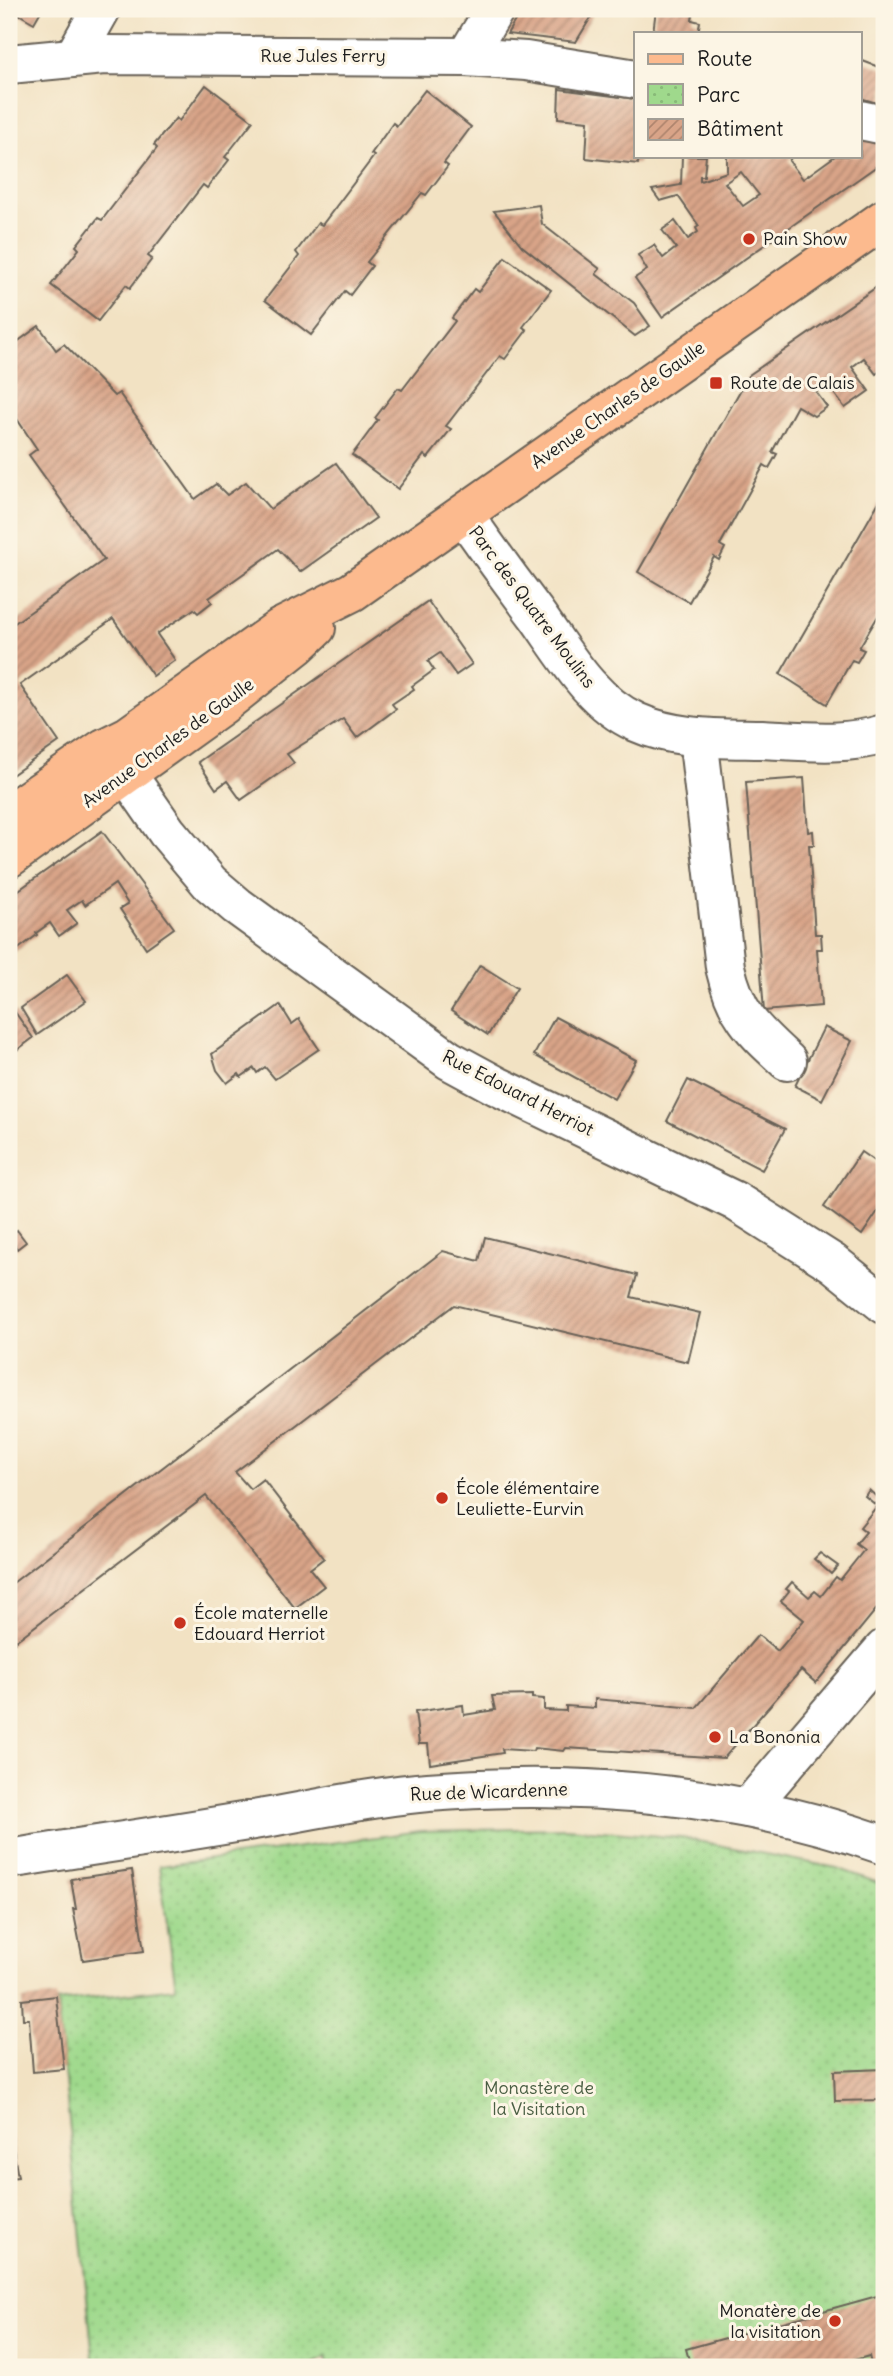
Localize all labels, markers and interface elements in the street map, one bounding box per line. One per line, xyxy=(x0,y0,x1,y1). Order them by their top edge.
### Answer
legend xyxy=(634,32,862,158)
street label: Rue Jules Ferry xyxy=(260,44,386,67)
text: Route xyxy=(697,45,752,72)
text: Parc xyxy=(697,81,740,108)
text: Bâtiment xyxy=(697,115,783,142)
place label: Pain Show xyxy=(763,227,847,250)
marker: Pain Show xyxy=(741,231,757,247)
street label: Avenue Charles de Gaulle xyxy=(526,336,709,473)
place label: Route de Calais xyxy=(730,371,855,394)
marker: Route de Calais xyxy=(708,375,724,391)
street label: Parc des Quatre Moulins xyxy=(464,521,601,692)
street label: Avenue Charles de Gaulle xyxy=(77,673,258,813)
street label: Rue Edouard Herriot xyxy=(439,1044,598,1141)
place label: École élémentaire Leuliette-Eurvin xyxy=(456,1476,599,1520)
marker: École élémentaire Leuliette-Eurvin xyxy=(434,1490,450,1506)
place label: École maternelle Edouard Herriot xyxy=(194,1601,328,1645)
marker: École maternelle Edouard Herriot xyxy=(172,1615,188,1631)
place label: La Bononia xyxy=(729,1725,820,1748)
marker: La Bononia xyxy=(707,1729,723,1745)
street label: Rue de Wicardenne xyxy=(410,1777,568,1806)
park label: Monastère de la Visitation xyxy=(484,2076,594,2120)
place label: Monatère de la visitation xyxy=(719,2299,821,2343)
marker: Monatère de la visitation xyxy=(827,2313,843,2329)

